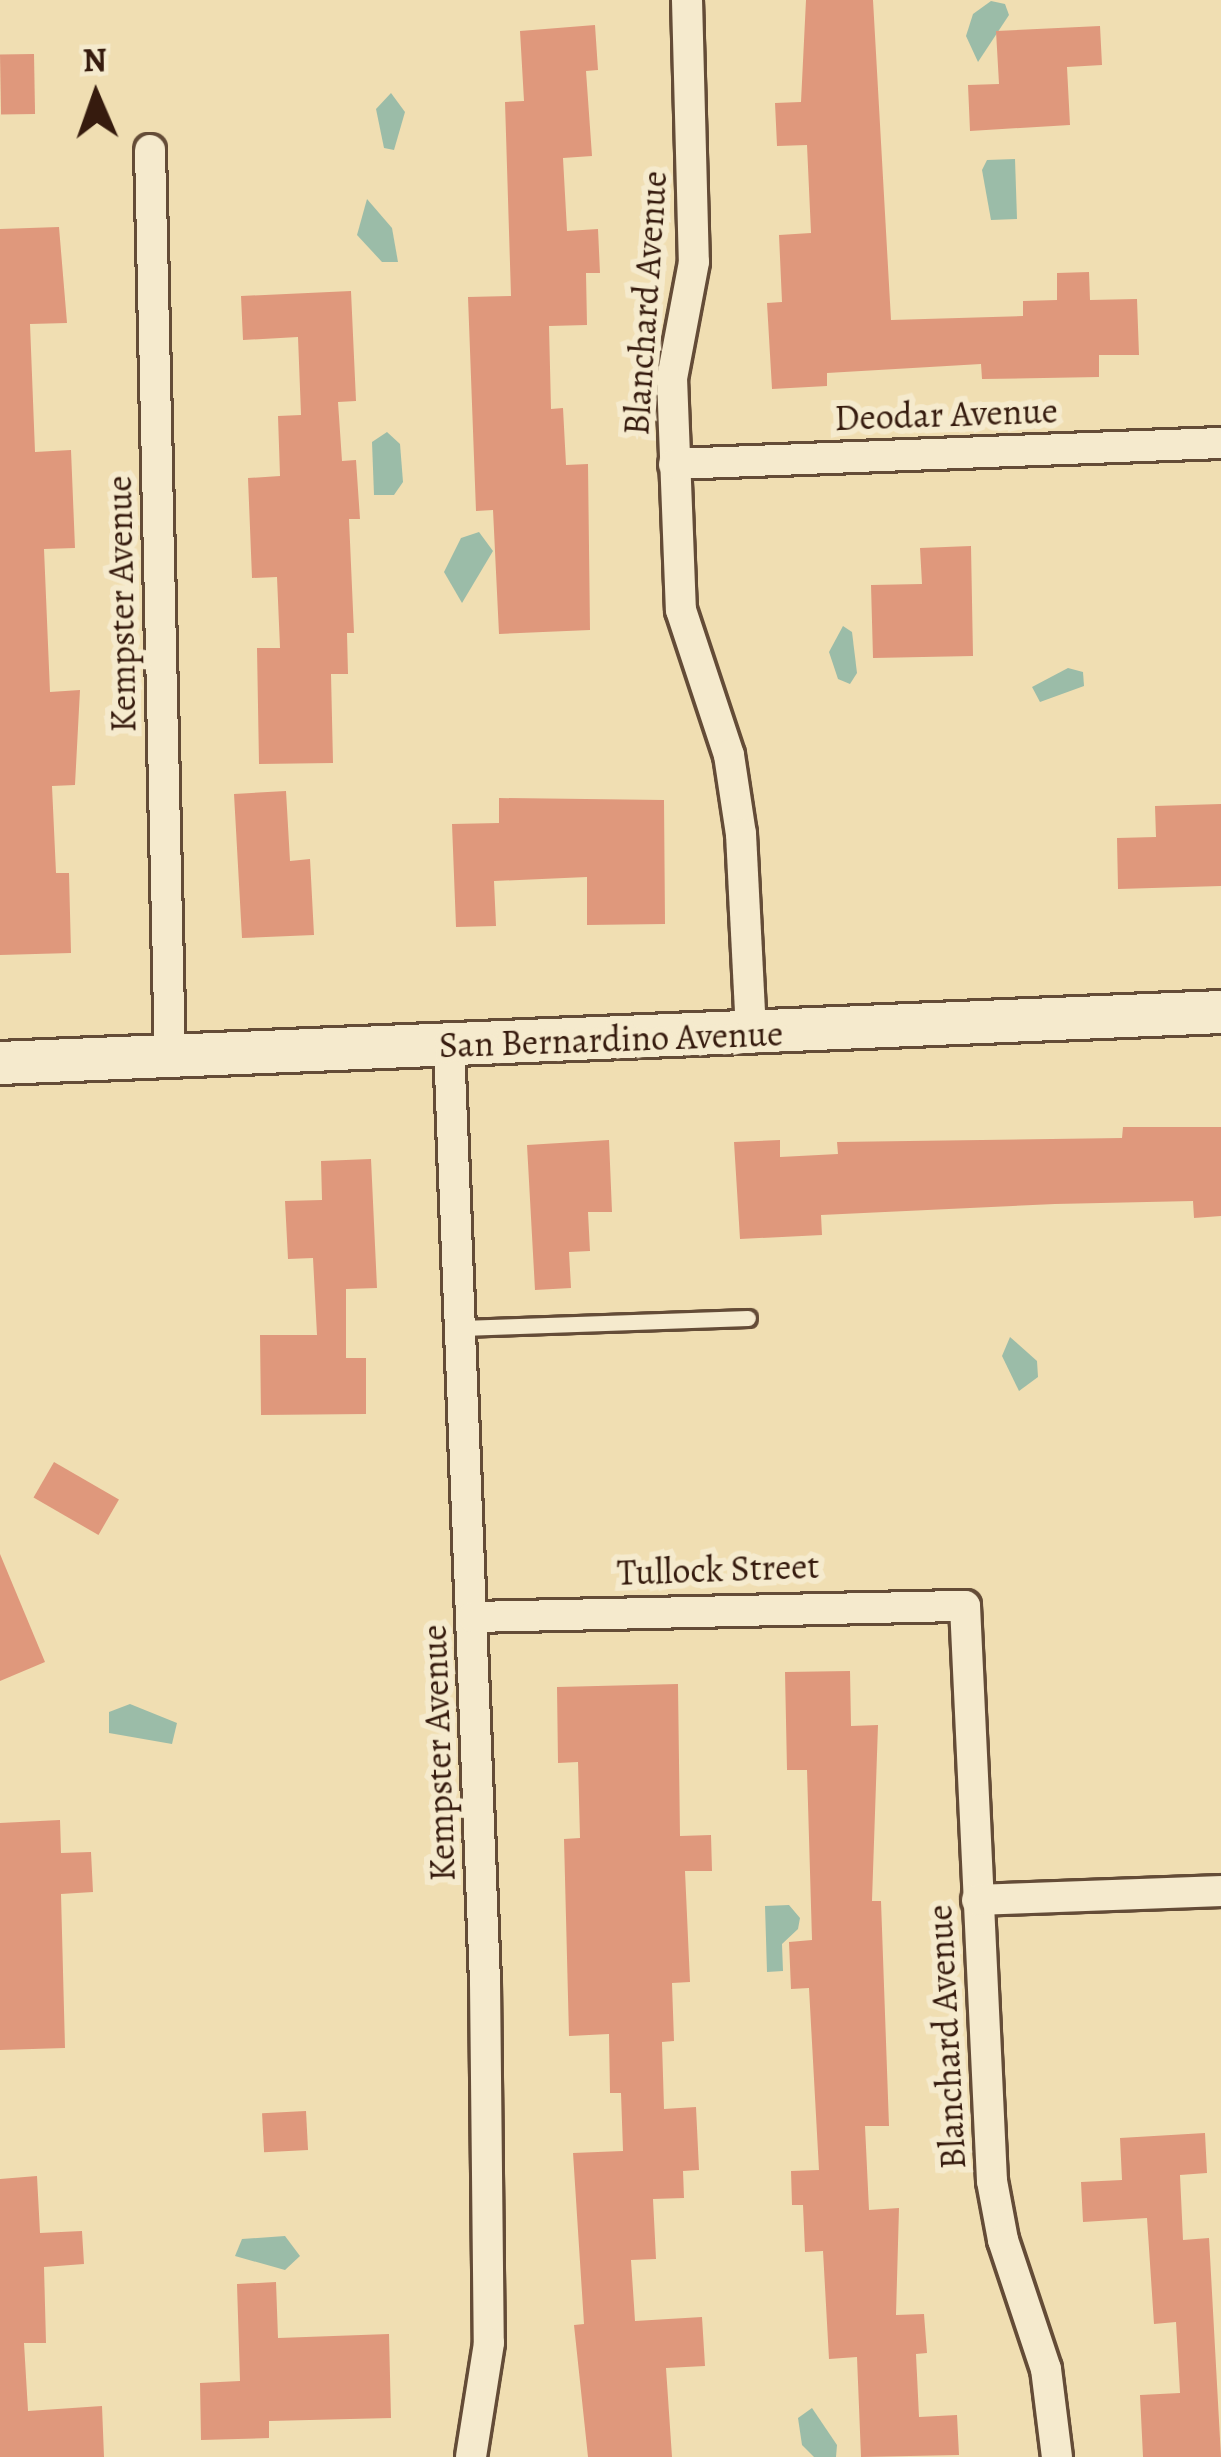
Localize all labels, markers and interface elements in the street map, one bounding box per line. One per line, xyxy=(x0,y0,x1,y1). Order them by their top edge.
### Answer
north arrow xyxy=(36,36,156,156)
text: N xyxy=(82,37,108,82)
street label: Blanchard Avenue xyxy=(614,169,676,437)
street label: Deodar Avenue xyxy=(834,389,1058,439)
street label: Kempster Avenue xyxy=(97,475,145,733)
street label: San Bernardino Avenue xyxy=(438,1011,784,1067)
street label: Tullock Street xyxy=(616,1544,820,1594)
street label: Kempster Avenue xyxy=(412,1624,464,1882)
street label: Blanchard Avenue xyxy=(917,1903,975,2171)

